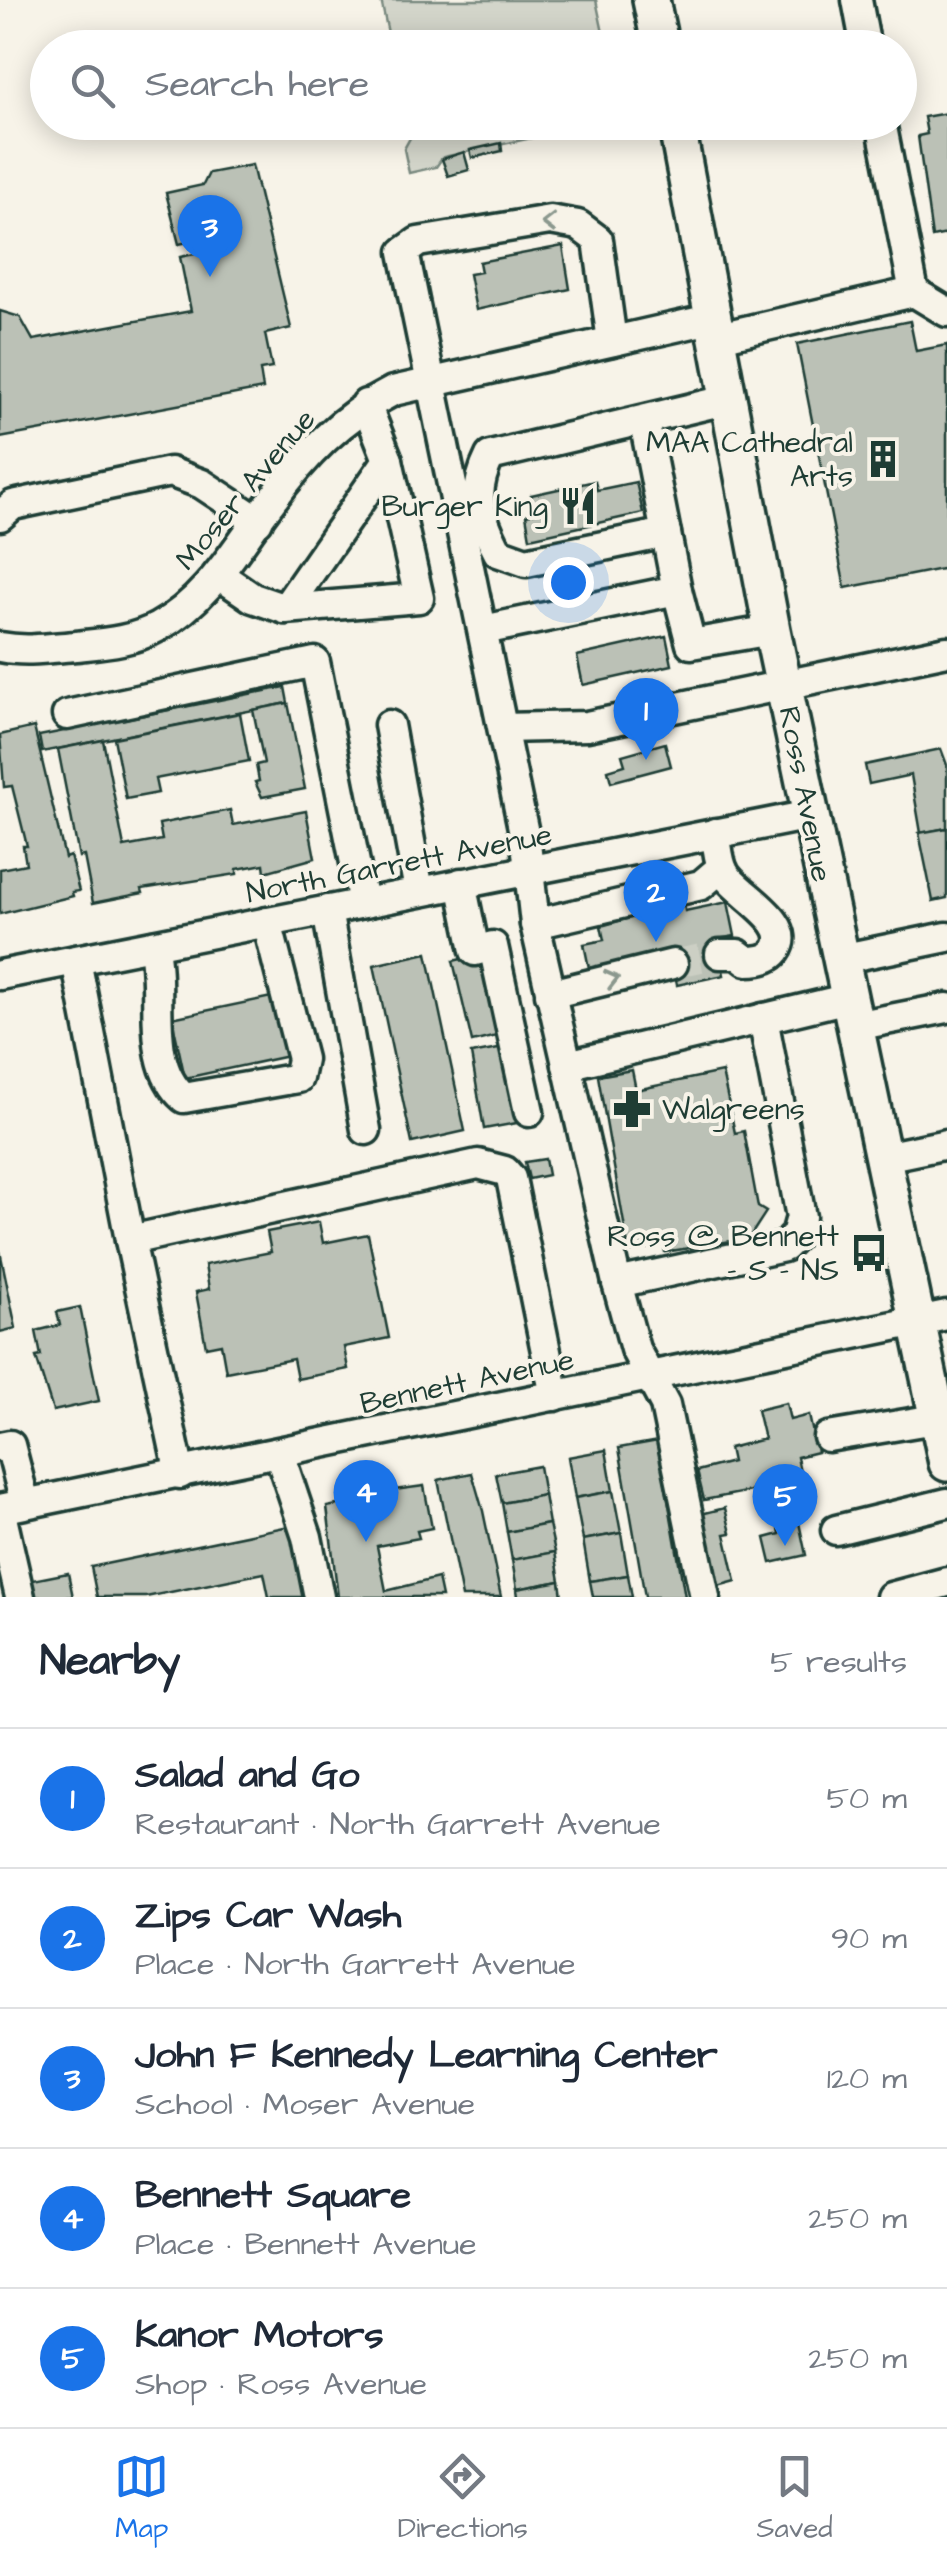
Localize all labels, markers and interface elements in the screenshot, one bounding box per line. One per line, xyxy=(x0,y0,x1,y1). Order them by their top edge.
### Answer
search box xyxy=(30,30,917,140)
icon: search xyxy=(65,58,120,113)
text: Search here xyxy=(145,59,369,111)
pin: 3 xyxy=(178,194,242,277)
one-way arrow xyxy=(541,212,556,234)
street label: Moser Avenue xyxy=(166,400,326,579)
place label: MAA Cathedral Arts xyxy=(646,422,853,498)
building icon: MAA Cathedral Arts xyxy=(862,438,904,480)
restaurant icon: Burger King xyxy=(557,485,599,527)
place label: Burger King xyxy=(381,486,548,529)
your location xyxy=(543,557,594,608)
pin: 1 xyxy=(614,678,678,760)
street label: Ross Avenue xyxy=(767,703,843,886)
street label: North Garrett Avenue xyxy=(243,814,556,914)
pin: 2 xyxy=(624,860,688,942)
one-way arrow xyxy=(603,970,620,991)
pharmacy icon: Walgreens xyxy=(611,1088,653,1130)
place label: Walgreens xyxy=(662,1089,805,1132)
place label: Ross @ Bennett - S - NS xyxy=(607,1216,839,1292)
bus stop icon: Ross @ Bennett - S - NS xyxy=(848,1232,890,1274)
street label: Bennett Avenue xyxy=(356,1339,578,1425)
pin: 4 xyxy=(334,1460,398,1542)
pin: 5 xyxy=(752,1464,818,1546)
text: Nearby xyxy=(40,1633,180,1691)
text: 5 results xyxy=(770,1640,907,1685)
text: Salad and Go xyxy=(135,1750,359,1802)
text: 1 xyxy=(70,1776,75,1821)
text: 50 m xyxy=(826,1776,907,1821)
text: Restaurant · North Garrett Avenue xyxy=(135,1802,661,1847)
text: Zips Car Wash xyxy=(135,1890,401,1942)
text: 2 xyxy=(63,1916,82,1961)
text: 90 m xyxy=(831,1916,907,1961)
text: Place · North Garrett Avenue xyxy=(135,1942,575,1987)
text: John F Kennedy Learning Center xyxy=(135,2030,718,2082)
text: 3 xyxy=(64,2056,81,2101)
text: 120 m xyxy=(827,2056,907,2101)
text: School · Moser Avenue xyxy=(135,2082,475,2127)
text: Bennett Square xyxy=(135,2170,411,2222)
text: 4 xyxy=(62,2196,83,2241)
text: 250 m xyxy=(808,2196,907,2241)
text: Place · Bennett Avenue xyxy=(135,2222,476,2267)
text: Kanor Motors xyxy=(135,2310,383,2362)
text: 5 xyxy=(61,2336,84,2381)
text: 250 m xyxy=(808,2336,907,2381)
text: Shop · Ross Avenue xyxy=(135,2362,427,2407)
tab: Map xyxy=(114,2449,169,2548)
tab: Directions xyxy=(398,2449,528,2548)
tab: Saved xyxy=(756,2449,833,2548)

